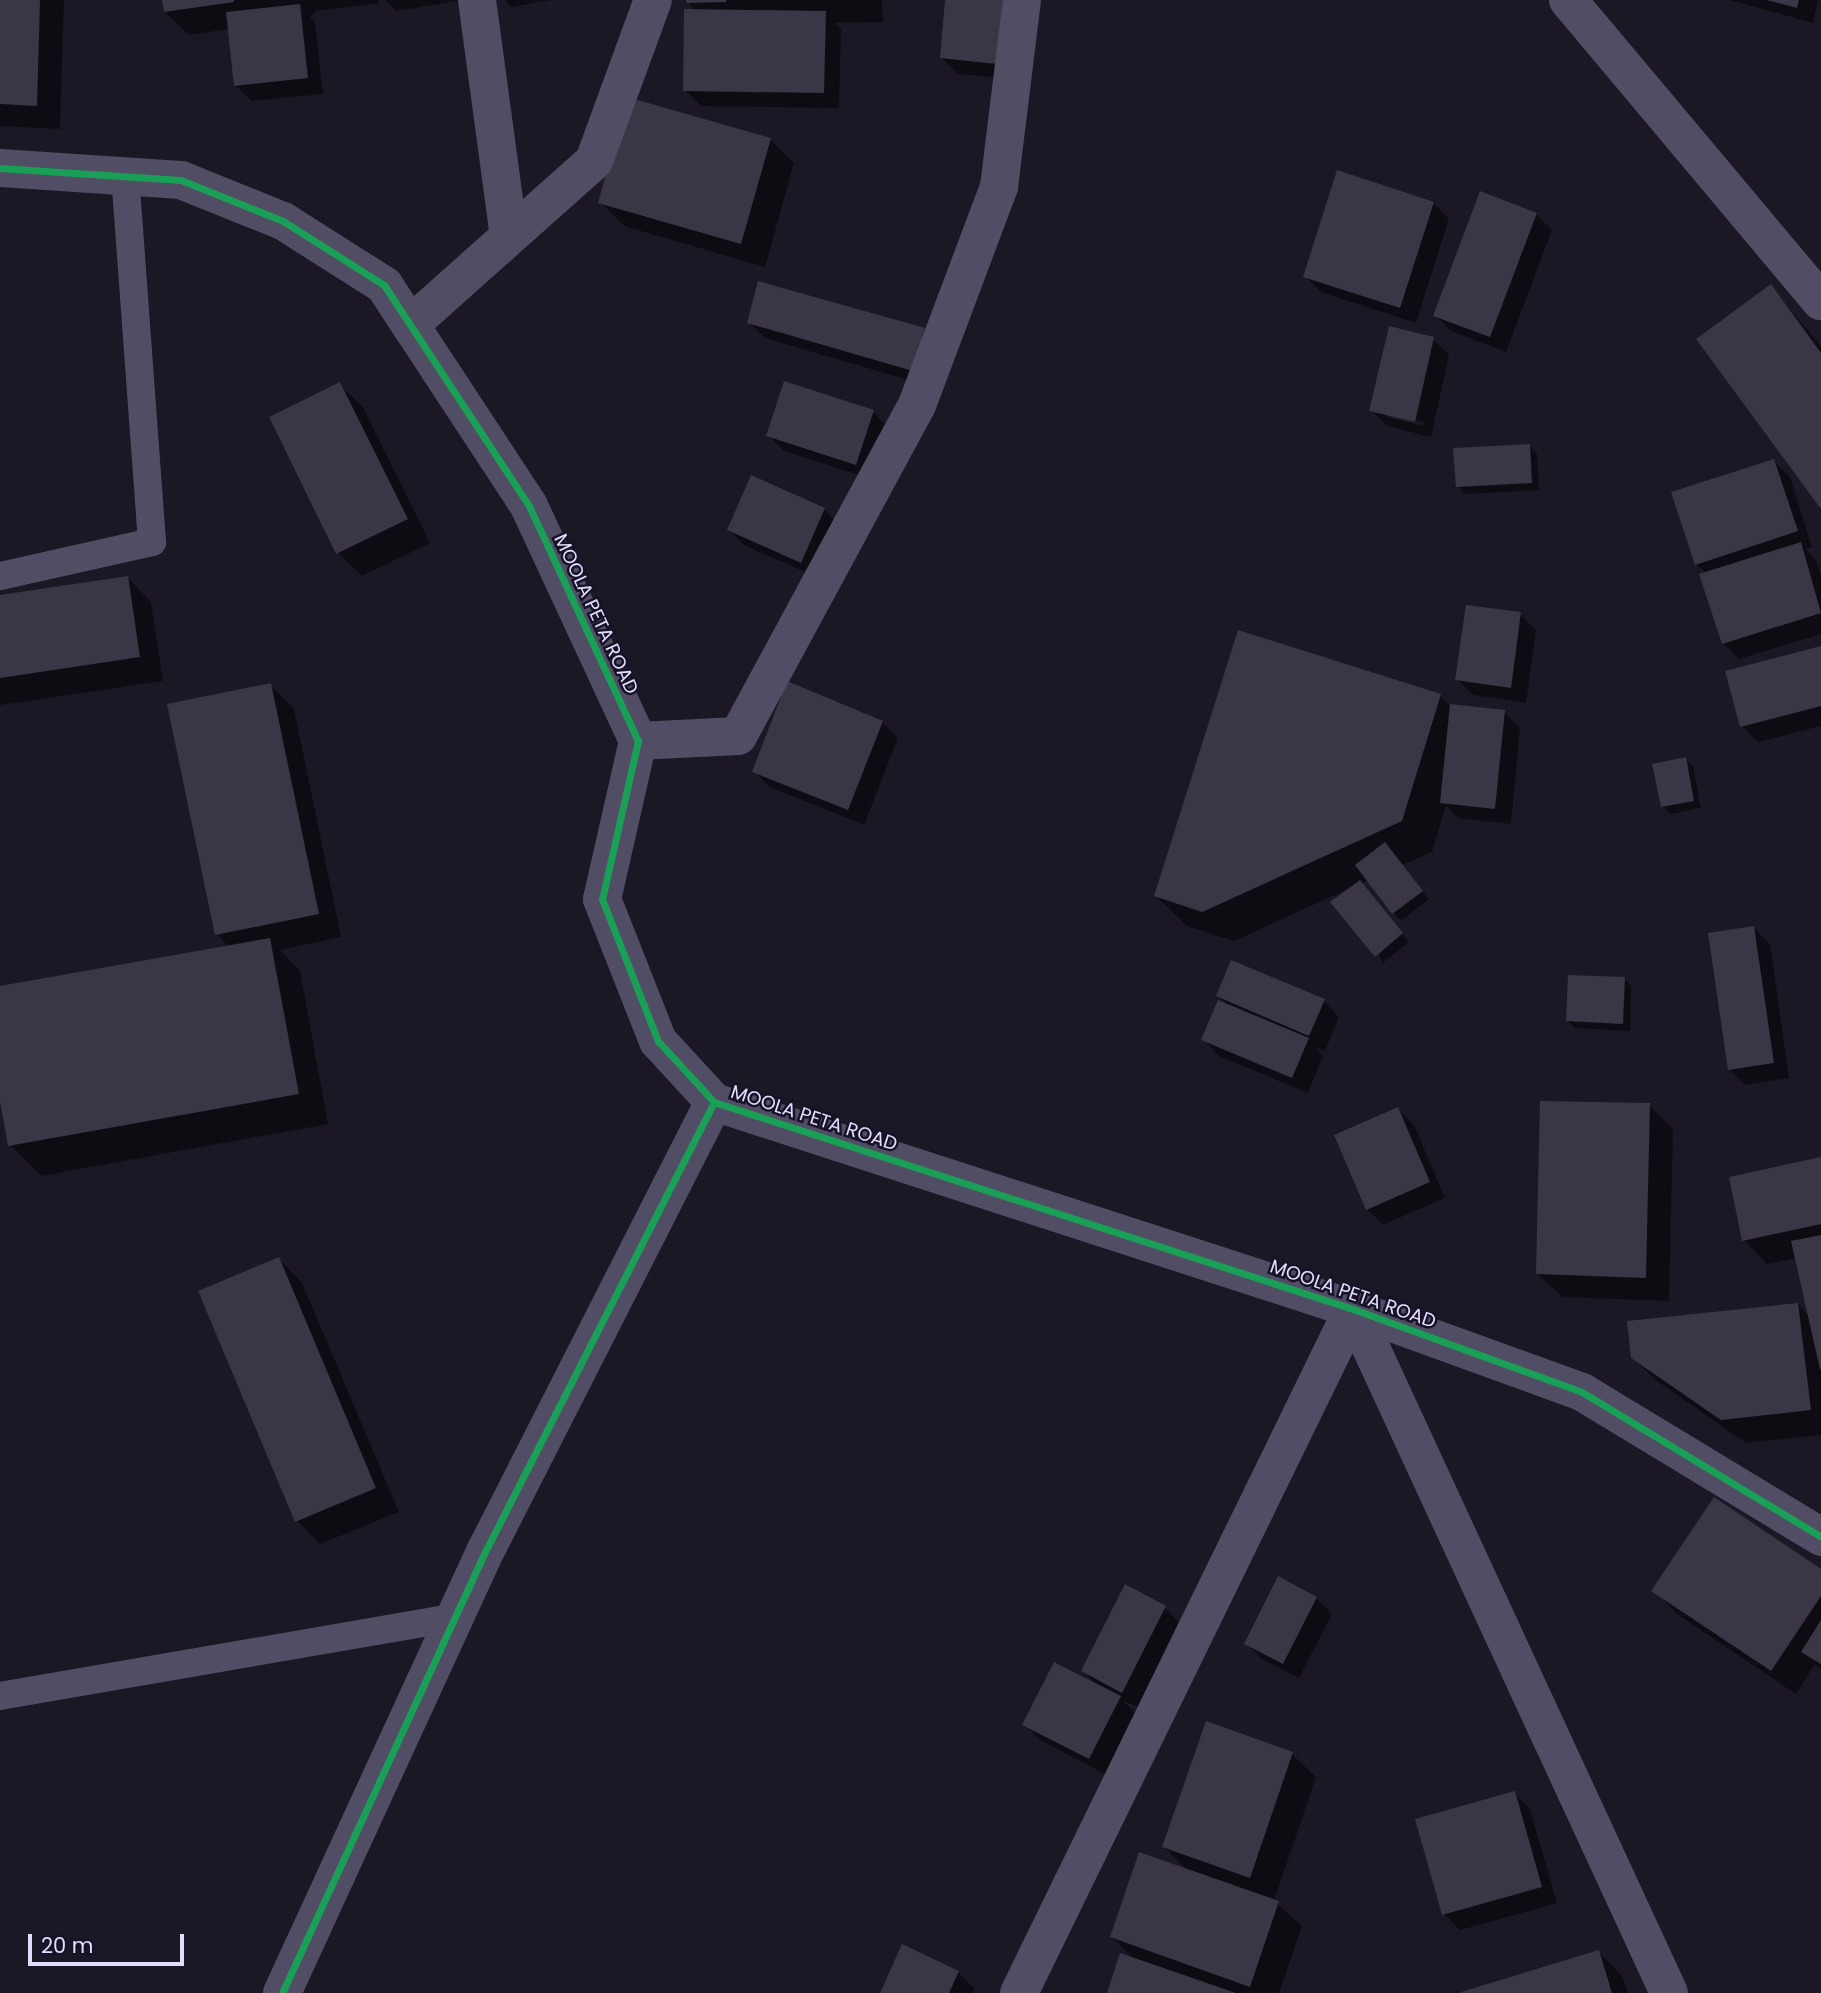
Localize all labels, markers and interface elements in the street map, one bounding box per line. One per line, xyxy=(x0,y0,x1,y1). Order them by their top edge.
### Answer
street label: MOOLA PETA ROAD xyxy=(549,530,643,698)
street label: MOOLA PETA ROAD xyxy=(728,1080,900,1156)
street label: MOOLA PETA ROAD xyxy=(1267,1255,1439,1333)
scale bar xyxy=(32,1920,187,1964)
text: 20 m xyxy=(41,1931,94,1960)

